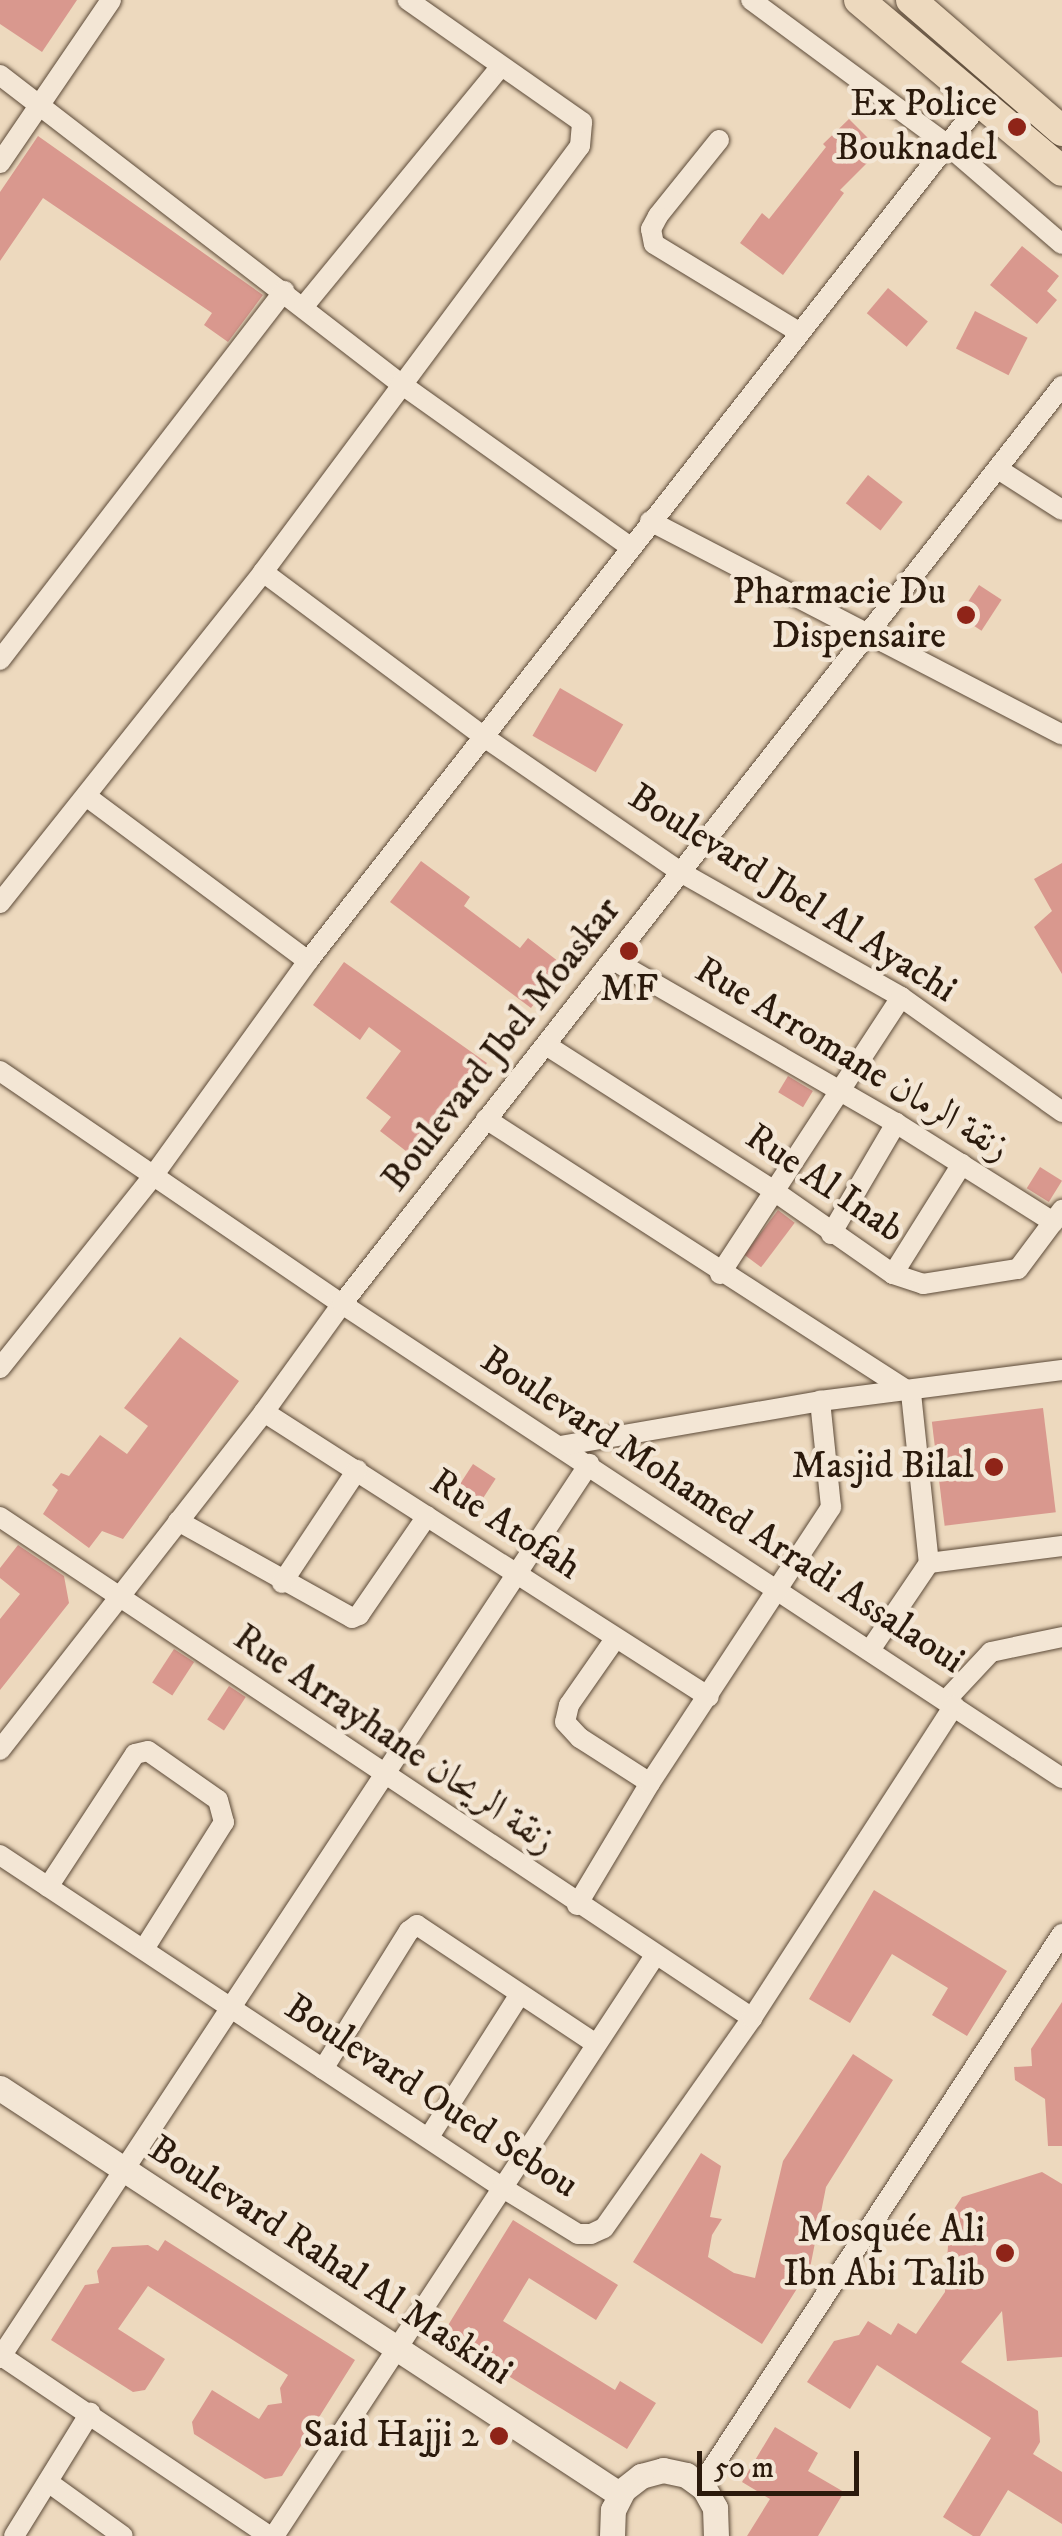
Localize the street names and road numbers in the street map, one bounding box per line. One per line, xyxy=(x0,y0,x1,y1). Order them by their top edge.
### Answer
street label: Boulevard Jbel Al Ayachi xyxy=(620,775,964,1013)
street label: Boulevard Jbel Moaskar xyxy=(373,889,631,1201)
street label: Rue Arromane زنقة الرمان xyxy=(686,948,1018,1172)
street label: Rue Al Inab xyxy=(736,1115,912,1253)
street label: Boulevard Mohamed Arradi Assalaoui xyxy=(472,1337,972,1685)
street label: Rue Atofah xyxy=(421,1459,589,1591)
street label: Rue Arrayhane زنقة الريحان xyxy=(224,1615,564,1865)
street label: Boulevard Oued Sebou xyxy=(276,1985,586,2209)
street label: Boulevard Rahal Al Maskini xyxy=(140,2126,520,2396)

